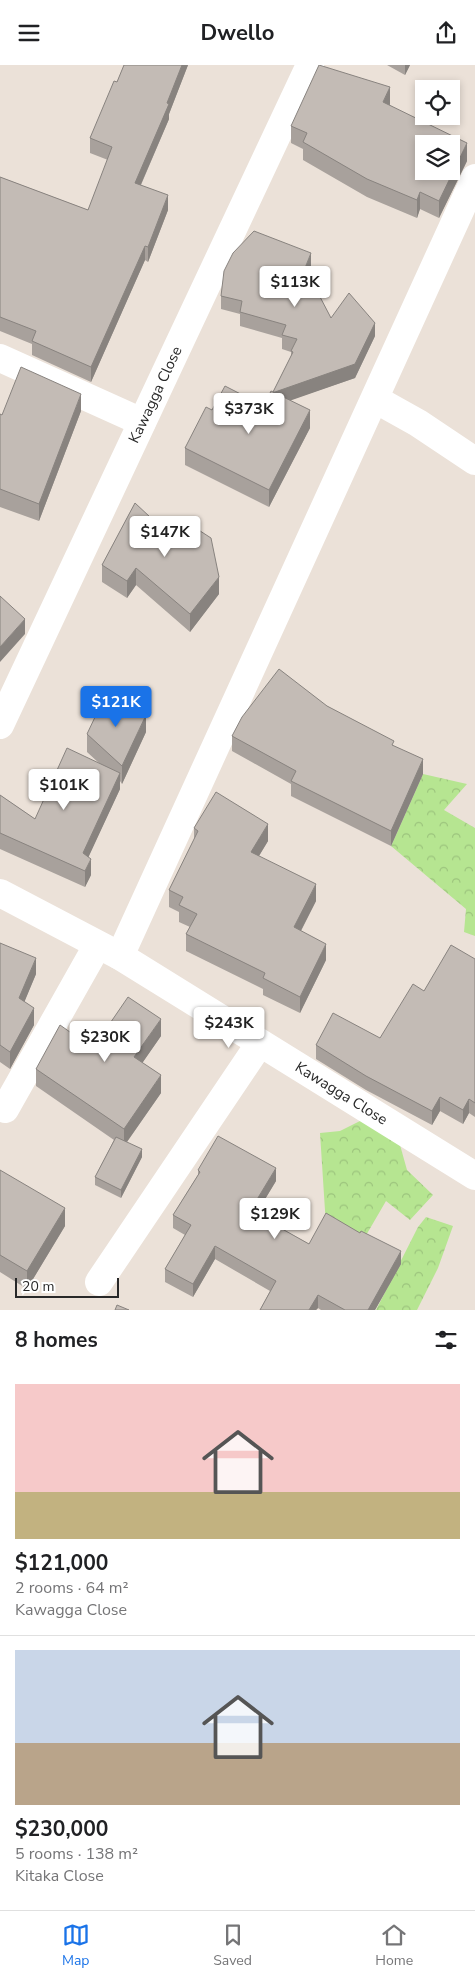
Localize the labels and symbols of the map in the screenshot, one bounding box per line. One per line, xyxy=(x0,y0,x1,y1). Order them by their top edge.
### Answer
pin: $113K xyxy=(260,265,330,308)
street label: Kawagga Close xyxy=(124,343,187,446)
pin: $373K xyxy=(214,393,284,435)
pin: $147K xyxy=(130,515,200,558)
pin: $121K xyxy=(81,685,151,728)
pin: $101K xyxy=(29,769,99,811)
pin: $243K xyxy=(194,1007,264,1049)
pin: $230K xyxy=(70,1021,140,1063)
street label: Kawagga Close xyxy=(291,1057,391,1129)
pin: $129K xyxy=(240,1197,310,1240)
scale bar xyxy=(15,1275,119,1298)

